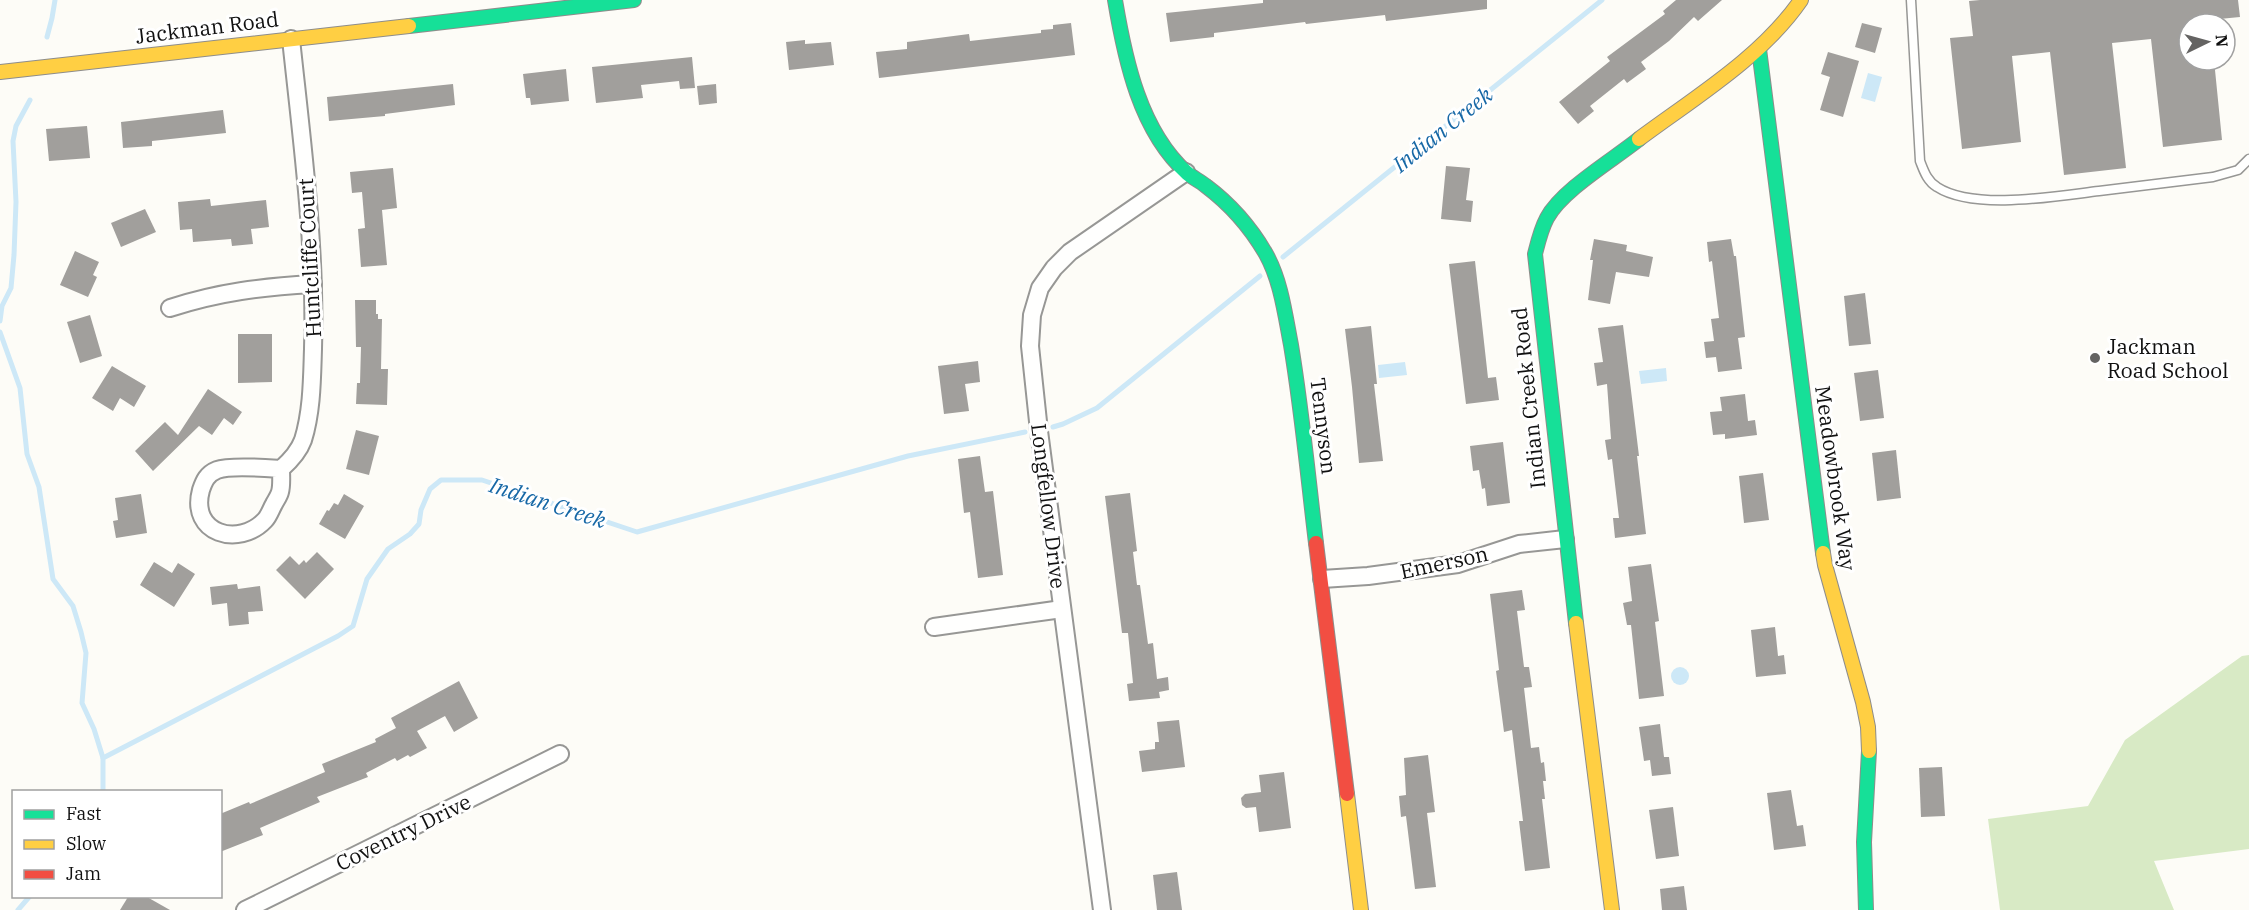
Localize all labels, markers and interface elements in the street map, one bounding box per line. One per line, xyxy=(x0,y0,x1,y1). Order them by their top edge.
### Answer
street label: Jackman Road xyxy=(134,4,280,50)
north arrow xyxy=(2177,12,2237,72)
text: N xyxy=(2211,34,2232,48)
water label: Indian Creek xyxy=(1385,80,1498,179)
street label: Huntcliffe Court xyxy=(291,178,327,338)
street label: Indian Creek Road xyxy=(1505,306,1551,490)
place label: Jackman Road School xyxy=(2107,332,2228,384)
marker: Jackman Road School xyxy=(2088,351,2102,365)
street label: Tennyson xyxy=(1304,376,1344,476)
street label: Meadowbrook Way xyxy=(1809,384,1863,573)
street label: Longfellow Drive xyxy=(1025,422,1073,590)
water label: Indian Creek xyxy=(485,469,610,535)
street label: Emerson xyxy=(1397,539,1491,585)
street label: Coventry Drive xyxy=(331,787,475,877)
legend xyxy=(12,790,222,898)
text: Fast xyxy=(66,802,101,825)
text: Slow xyxy=(66,832,106,855)
text: Jam xyxy=(66,862,101,885)

